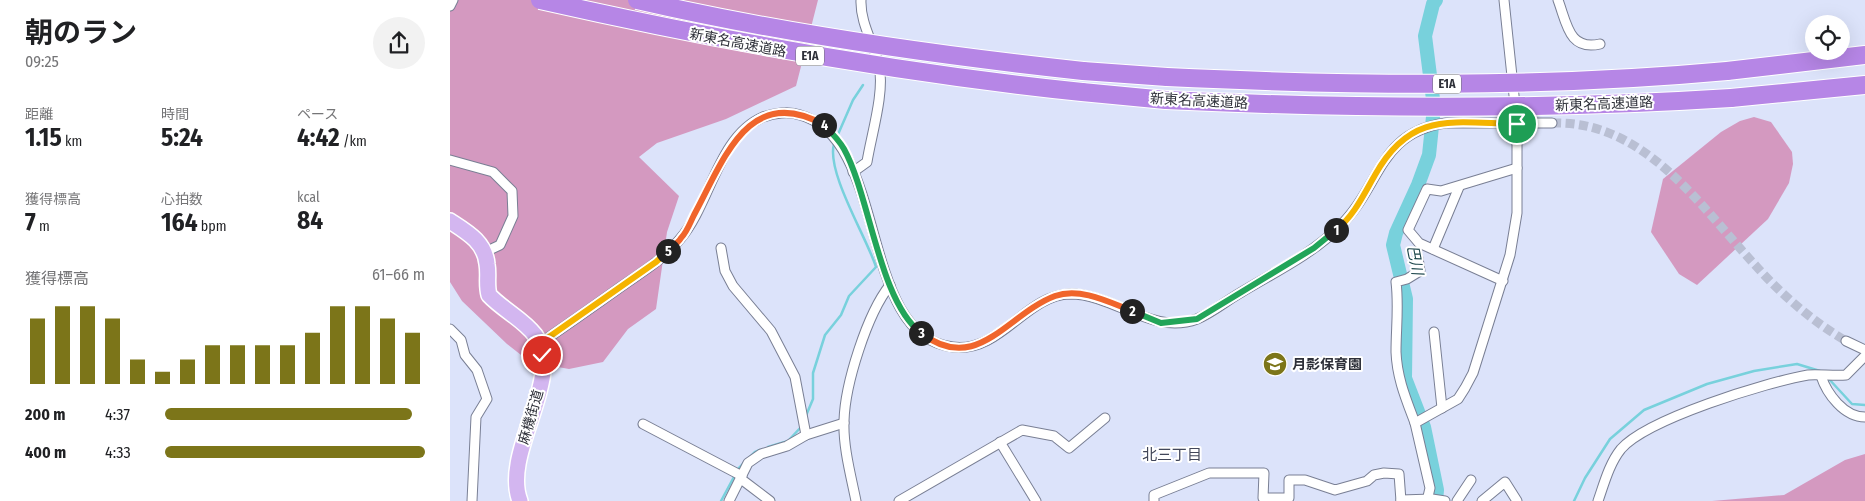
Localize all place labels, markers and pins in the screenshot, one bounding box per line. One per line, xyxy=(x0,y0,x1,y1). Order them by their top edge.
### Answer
pin xyxy=(1496,103,1538,145)
pin: 4 xyxy=(812,112,836,138)
pin: 1 xyxy=(1324,218,1348,242)
pin: 5 xyxy=(656,238,680,264)
pin: 2 xyxy=(1120,298,1144,324)
pin: 3 xyxy=(908,320,934,346)
pin xyxy=(521,334,563,376)
school or university icon: 月影保育園 xyxy=(1262,351,1288,377)
place label: 月影保育園 xyxy=(1292,356,1362,373)

